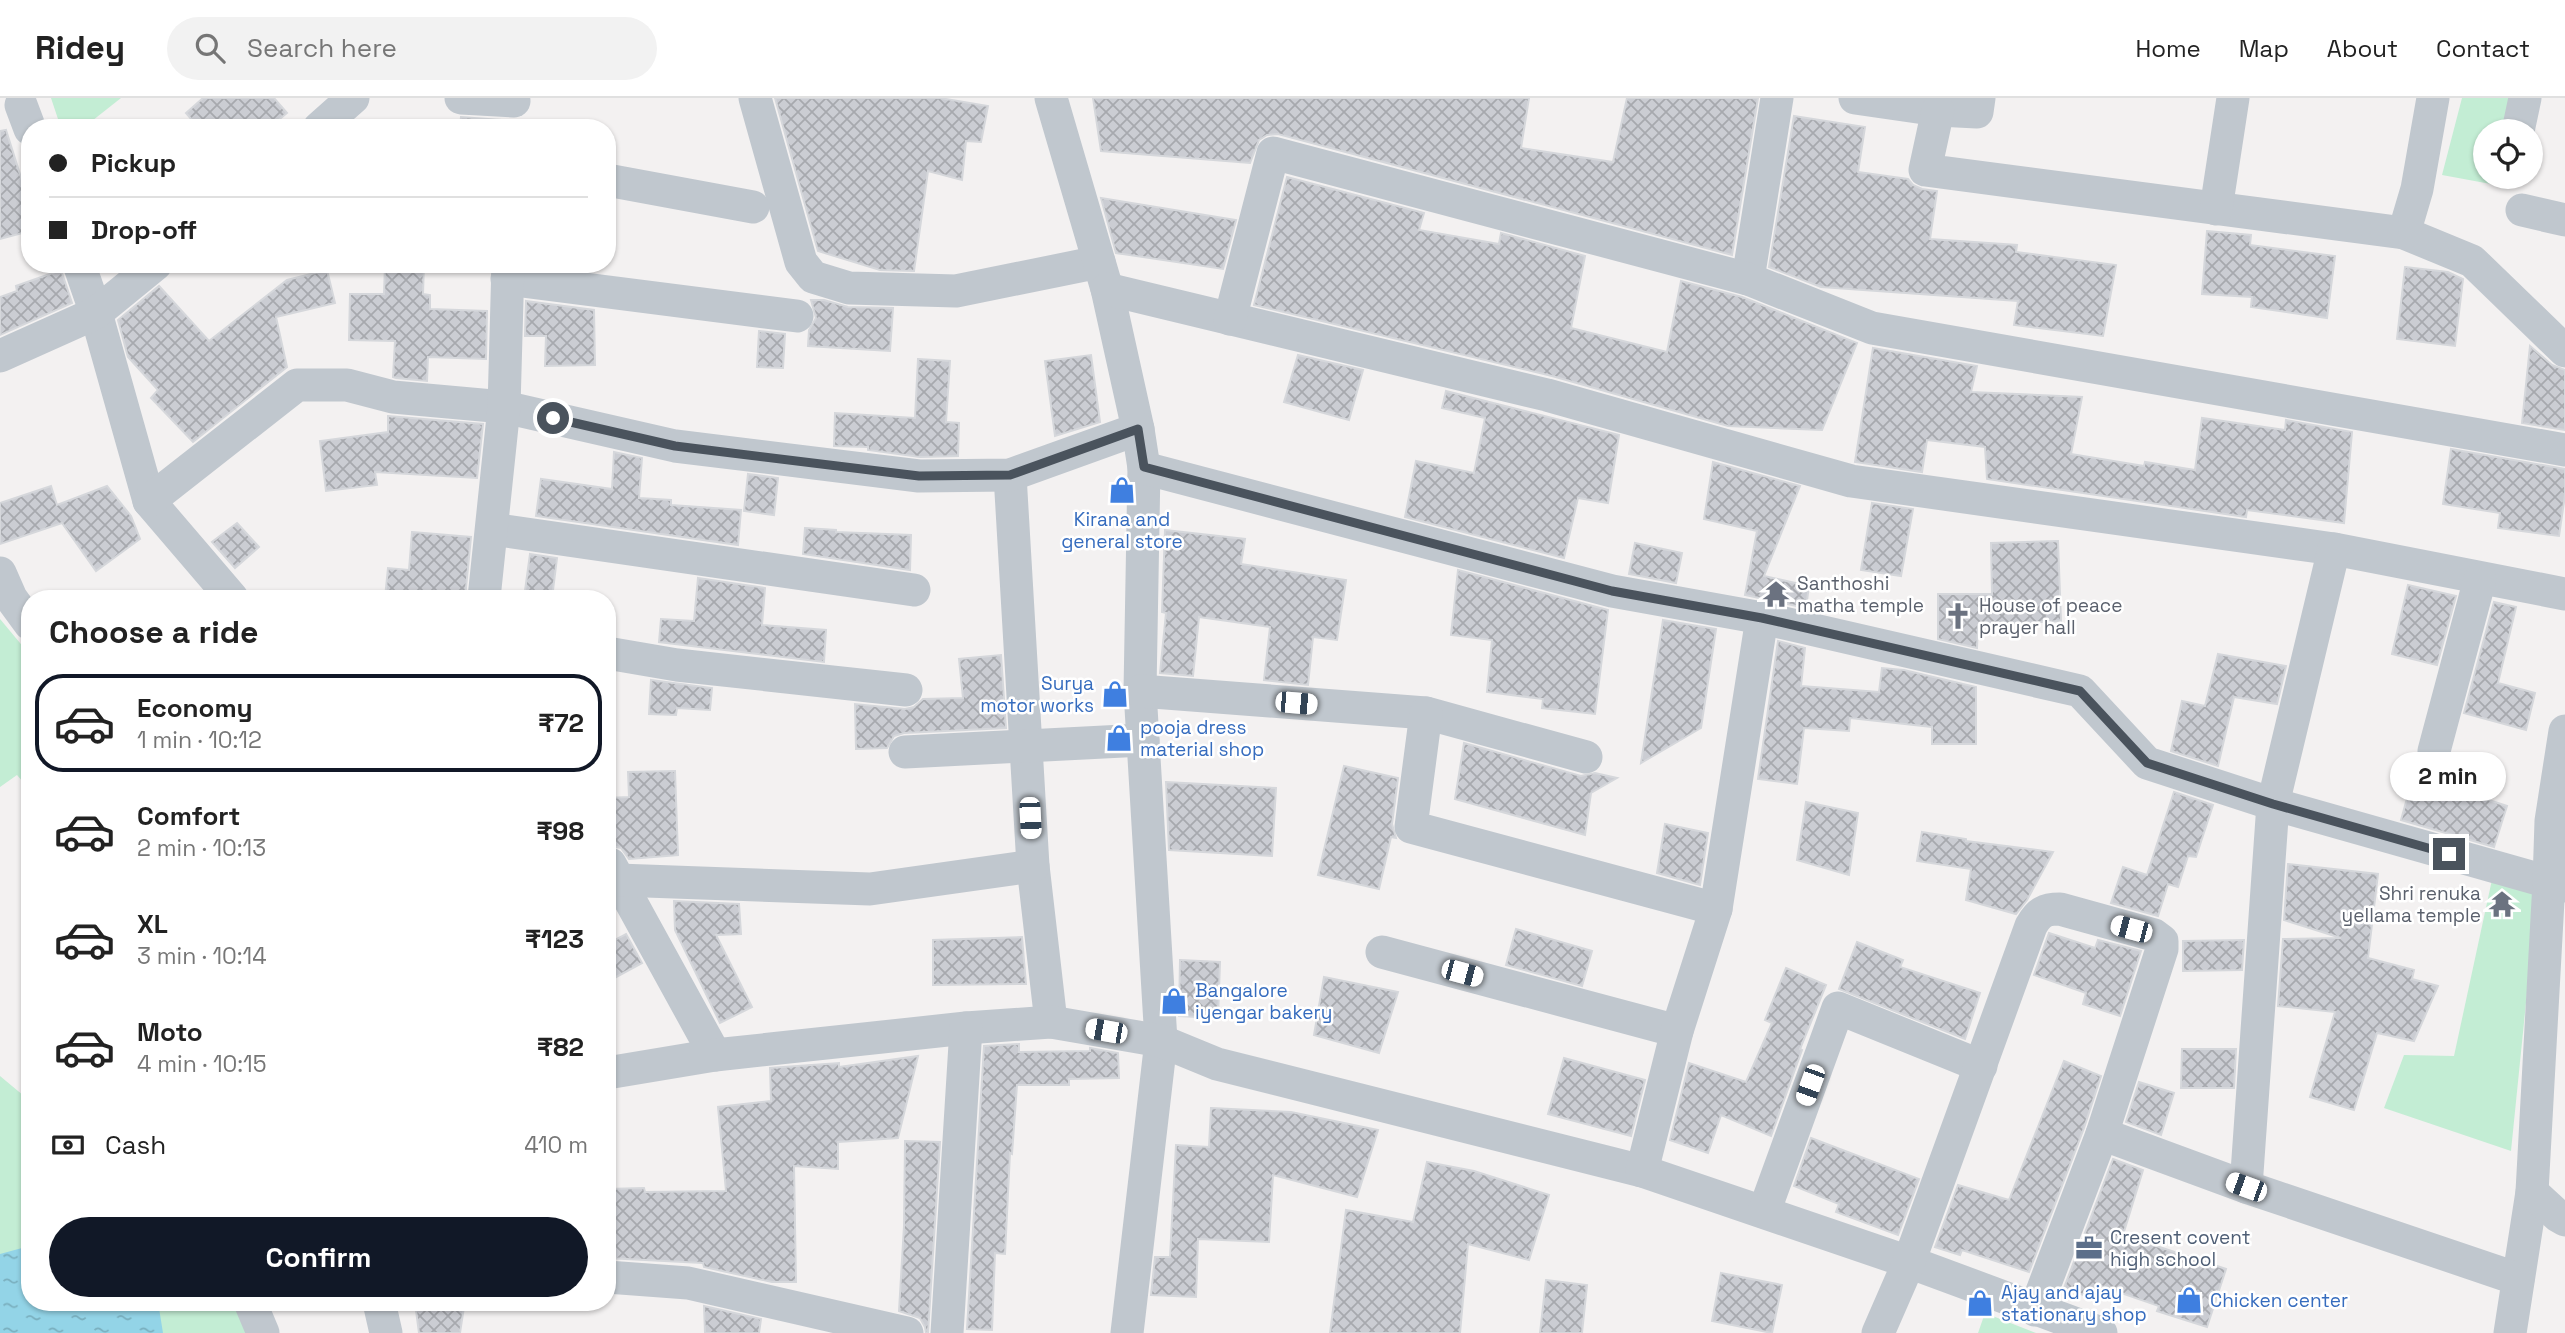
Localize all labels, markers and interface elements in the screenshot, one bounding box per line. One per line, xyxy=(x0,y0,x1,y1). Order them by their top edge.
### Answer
search box xyxy=(167,17,657,80)
text: Ridey xyxy=(35,27,125,69)
icon: search xyxy=(191,29,229,67)
text: Search here xyxy=(247,31,397,65)
text: Home xyxy=(2135,33,2201,64)
text: Map xyxy=(2239,33,2289,64)
text: About xyxy=(2327,33,2398,64)
text: Contact xyxy=(2436,33,2530,64)
map controls xyxy=(2473,119,2543,189)
button: locate xyxy=(2473,119,2543,189)
text: Pickup xyxy=(91,146,176,180)
text: Drop-off xyxy=(91,213,197,247)
route start xyxy=(537,402,569,434)
shop icon: Kirana and general store xyxy=(1107,475,1137,505)
place label: Kirana and general store xyxy=(1061,507,1183,554)
place label: Santhoshi matha temple xyxy=(1797,571,1924,618)
temple icon: Santhoshi matha temple xyxy=(1761,579,1791,609)
place label: House of peace prayer hall xyxy=(1979,593,2122,640)
church icon: House of peace prayer hall xyxy=(1943,601,1973,631)
text: Choose a ride xyxy=(49,612,259,652)
place label: Surya motor works xyxy=(980,671,1094,718)
shop icon: Surya motor works xyxy=(1100,679,1130,709)
text: Economy xyxy=(137,691,253,725)
car xyxy=(1275,691,1318,715)
icon: car xyxy=(53,692,116,755)
text: ₹72 xyxy=(538,706,584,740)
place label: pooja dress material shop xyxy=(1140,715,1264,762)
shop icon: pooja dress material shop xyxy=(1104,723,1134,753)
text: 1 min · 10:12 xyxy=(137,725,262,755)
callout: 2 min xyxy=(2391,752,2507,802)
text: 2 min xyxy=(2418,761,2478,791)
car xyxy=(1019,796,1042,840)
text: Comfort xyxy=(137,799,240,833)
icon: car xyxy=(53,800,116,863)
text: ₹98 xyxy=(536,814,584,848)
text: 2 min · 10:13 xyxy=(137,833,266,863)
route end xyxy=(2433,838,2465,870)
place label: Shri renuka yellama temple xyxy=(2342,881,2481,928)
temple icon: Shri renuka yellama temple xyxy=(2487,889,2517,919)
text: XL xyxy=(137,907,168,941)
icon: car xyxy=(53,908,116,971)
car xyxy=(2108,913,2155,945)
text: ₹123 xyxy=(525,922,584,956)
text: 3 min · 10:14 xyxy=(137,941,267,971)
car xyxy=(1439,957,1486,989)
place label: Bangalore iyengar bakery xyxy=(1195,978,1332,1025)
shop icon: Bangalore iyengar bakery xyxy=(1159,986,1189,1016)
text: Moto xyxy=(137,1015,203,1049)
icon: car xyxy=(53,1016,116,1079)
car xyxy=(1084,1017,1129,1045)
text: ₹82 xyxy=(537,1030,584,1064)
text: 4 min · 10:15 xyxy=(137,1049,267,1079)
car xyxy=(1793,1062,1828,1108)
icon: cash xyxy=(49,1126,87,1164)
text: Cash xyxy=(105,1128,166,1162)
text: 410 m xyxy=(524,1130,588,1160)
car xyxy=(2223,1170,2270,1204)
button: Confirm xyxy=(49,1217,588,1297)
place label: Cresent covent high school xyxy=(2110,1225,2250,1272)
office icon: Cresent covent high school xyxy=(2074,1233,2104,1263)
place label: Ajay and ajay stationary shop xyxy=(2001,1280,2147,1327)
shop icon: Chicken center xyxy=(2174,1285,2204,1315)
shop icon: Ajay and ajay stationary shop xyxy=(1965,1288,1995,1318)
place label: Chicken center xyxy=(2210,1288,2348,1313)

